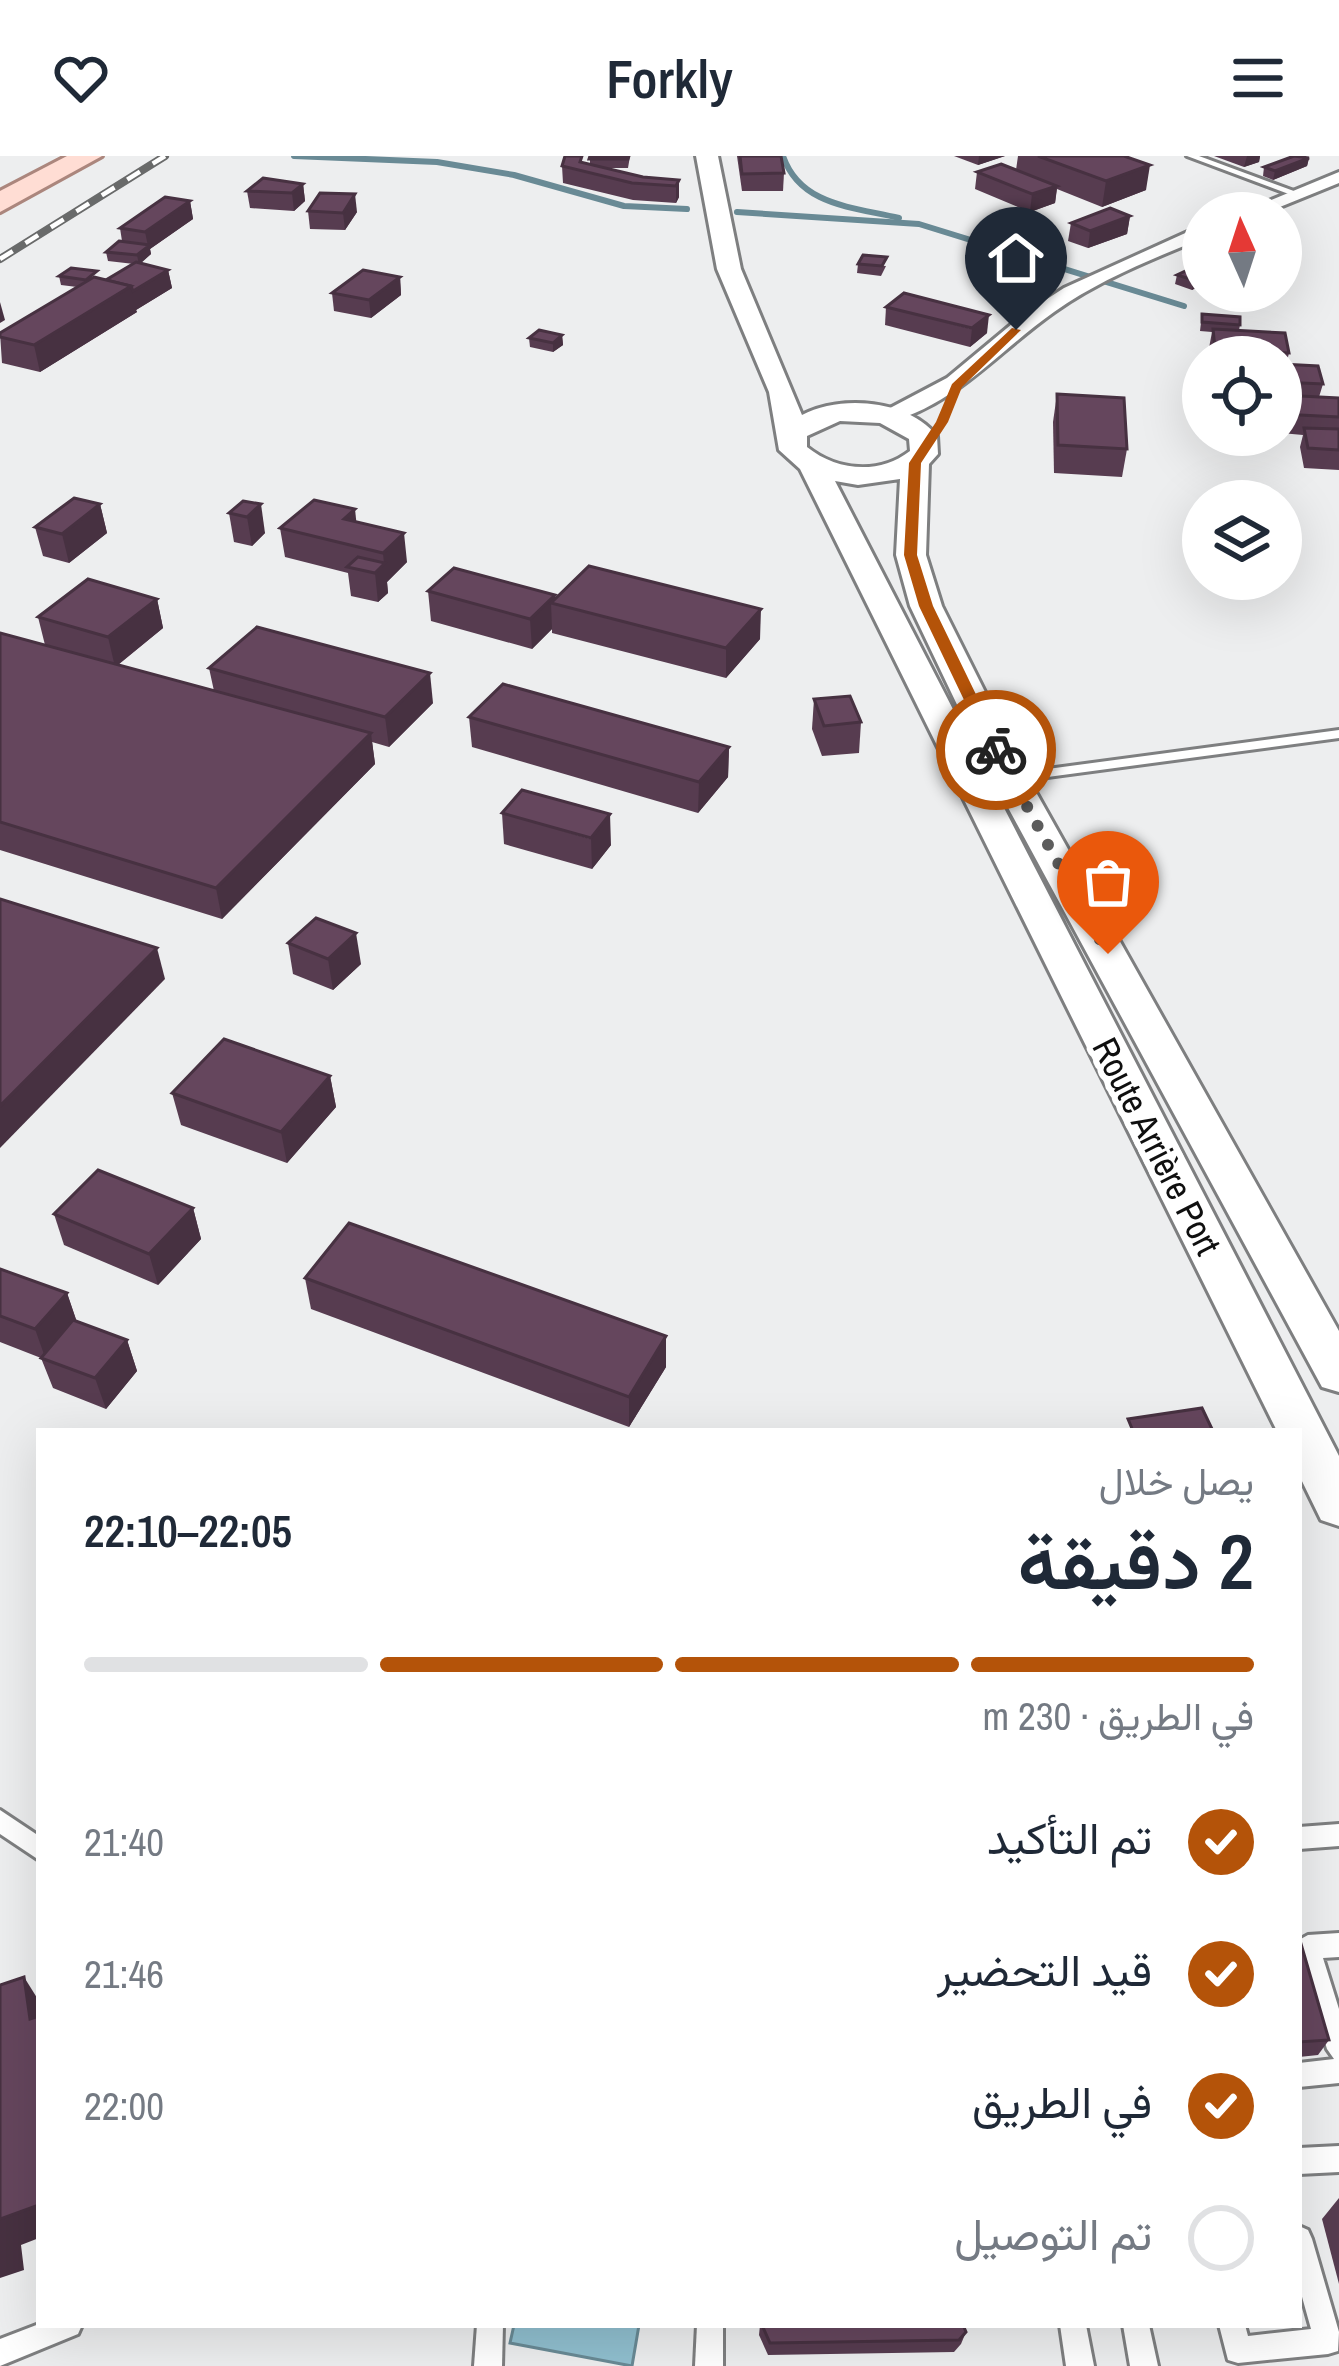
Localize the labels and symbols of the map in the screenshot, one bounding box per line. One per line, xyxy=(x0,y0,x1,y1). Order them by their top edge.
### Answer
north arrow xyxy=(1182,192,1302,312)
pin xyxy=(965,207,1067,330)
courier xyxy=(936,690,1056,810)
pin xyxy=(1057,831,1159,954)
street label: Route Arrière Port xyxy=(1082,1029,1232,1263)

